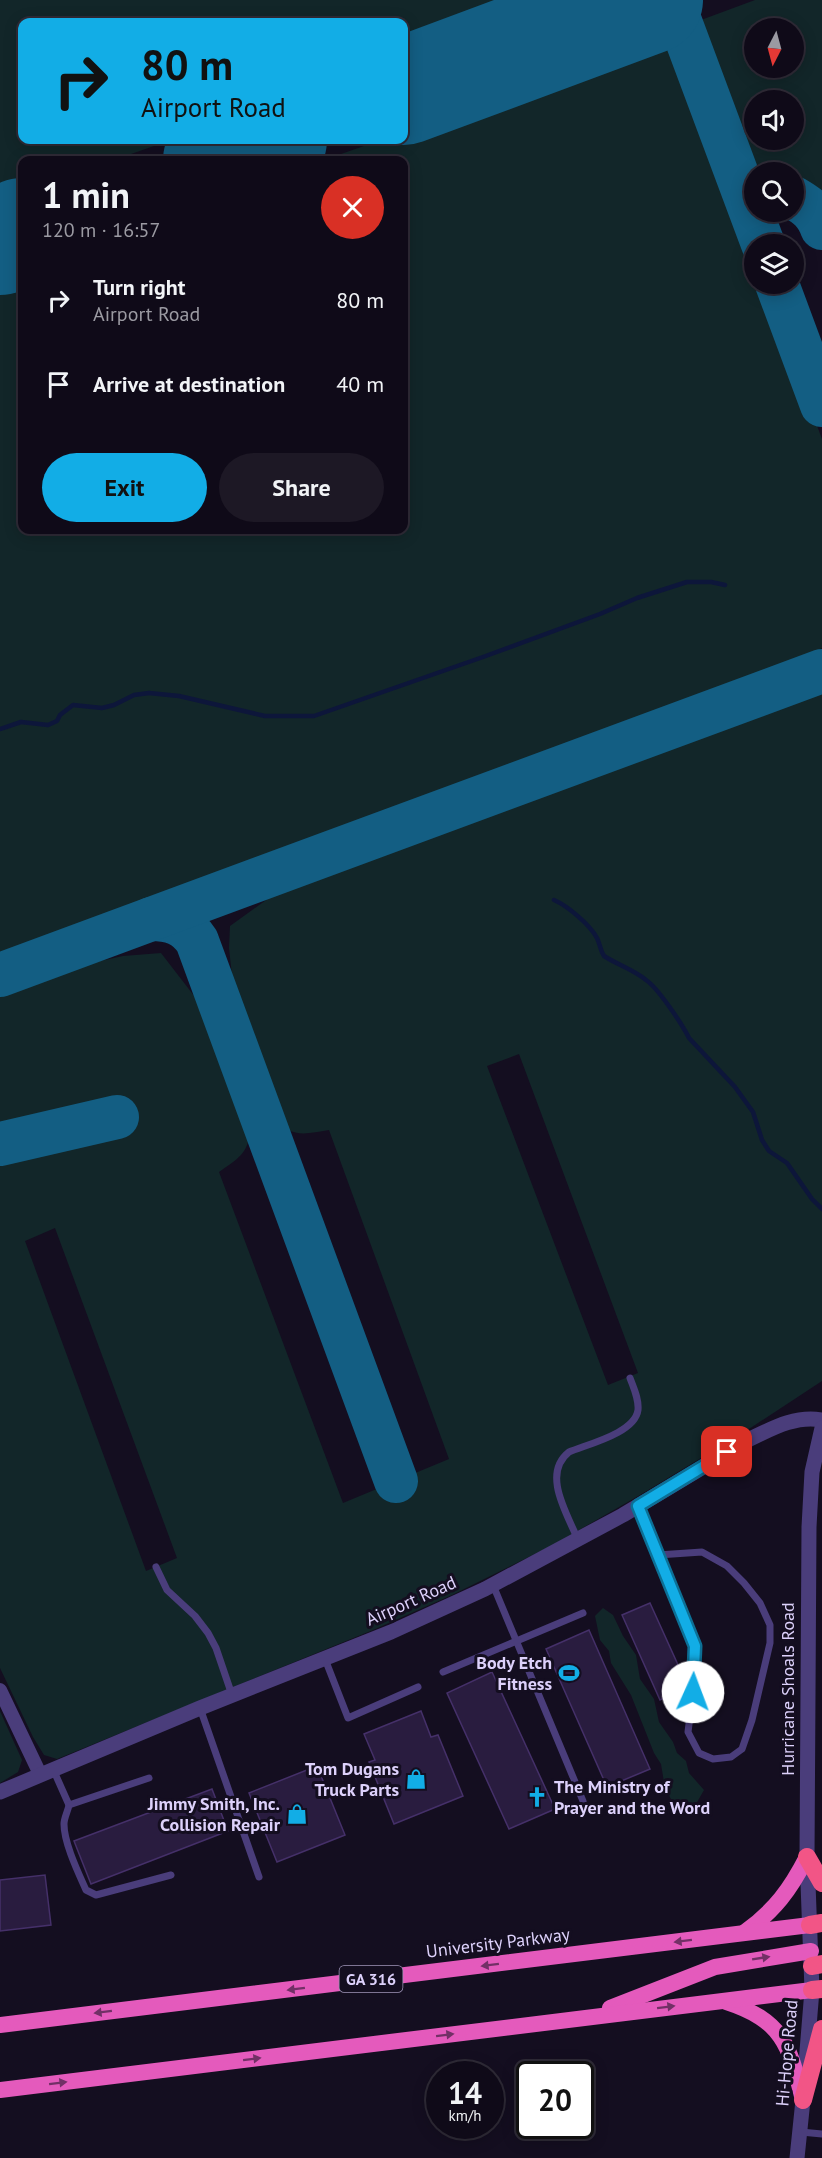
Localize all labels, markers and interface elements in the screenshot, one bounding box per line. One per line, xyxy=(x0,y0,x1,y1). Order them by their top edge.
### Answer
north arrow xyxy=(744,18,804,78)
map controls xyxy=(744,18,804,294)
text: 80 m xyxy=(141,37,233,92)
icon: right xyxy=(42,42,120,120)
text: Airport Road xyxy=(141,90,286,124)
button: sound xyxy=(744,90,804,150)
button: search xyxy=(744,162,804,222)
text: 1 min xyxy=(42,171,130,218)
button: close xyxy=(321,176,384,239)
text: 120 m · 16:57 xyxy=(42,217,160,243)
button: layers xyxy=(744,234,804,294)
text: Turn right xyxy=(93,273,185,301)
icon: right xyxy=(42,284,75,317)
text: 80 m xyxy=(336,286,384,314)
text: Airport Road xyxy=(93,301,200,327)
icon: arrive xyxy=(42,368,75,401)
text: Arrive at destination xyxy=(93,370,285,398)
text: 40 m xyxy=(336,370,384,398)
button: Exit xyxy=(42,453,207,522)
button: Share xyxy=(219,453,384,522)
pin xyxy=(701,1426,752,1477)
icon: arrive xyxy=(710,1435,743,1468)
street label: Airport Road xyxy=(362,1570,460,1631)
street label: Hurricane Shoals Road xyxy=(776,1602,799,1776)
place label: Body Etch Fitness xyxy=(476,1651,552,1695)
position arrow xyxy=(661,1660,725,1724)
sports icon: Body Etch Fitness xyxy=(557,1661,581,1685)
place label: Tom Dugans Truck Parts xyxy=(305,1757,399,1801)
shop icon: Tom Dugans Truck Parts xyxy=(404,1767,428,1791)
place label: The Ministry of Prayer and the Word xyxy=(554,1775,710,1819)
church icon: The Ministry of Prayer and the Word xyxy=(525,1785,549,1809)
place label: Jimmy Smith, Inc. Collision Repair xyxy=(147,1792,281,1836)
shop icon: Jimmy Smith, Inc. Collision Repair xyxy=(285,1802,309,1826)
street label: University Parkway xyxy=(425,1922,572,1963)
one-way arrow xyxy=(674,1937,693,1946)
one-way arrow xyxy=(752,1954,771,1963)
one-way arrow xyxy=(480,1960,499,1970)
road number: GA 316 xyxy=(340,1966,403,1992)
one-way arrow xyxy=(287,1984,306,1993)
street label: Hi-Hope Road xyxy=(770,1999,803,2107)
one-way arrow xyxy=(656,2003,675,2012)
one-way arrow xyxy=(93,2007,112,2017)
one-way arrow xyxy=(436,2030,455,2039)
one-way arrow xyxy=(242,2054,261,2064)
speed limit sign: 20 xyxy=(516,2061,594,2139)
text: 14 xyxy=(448,2073,482,2112)
one-way arrow xyxy=(49,2079,68,2088)
text: km/h xyxy=(449,2106,481,2125)

